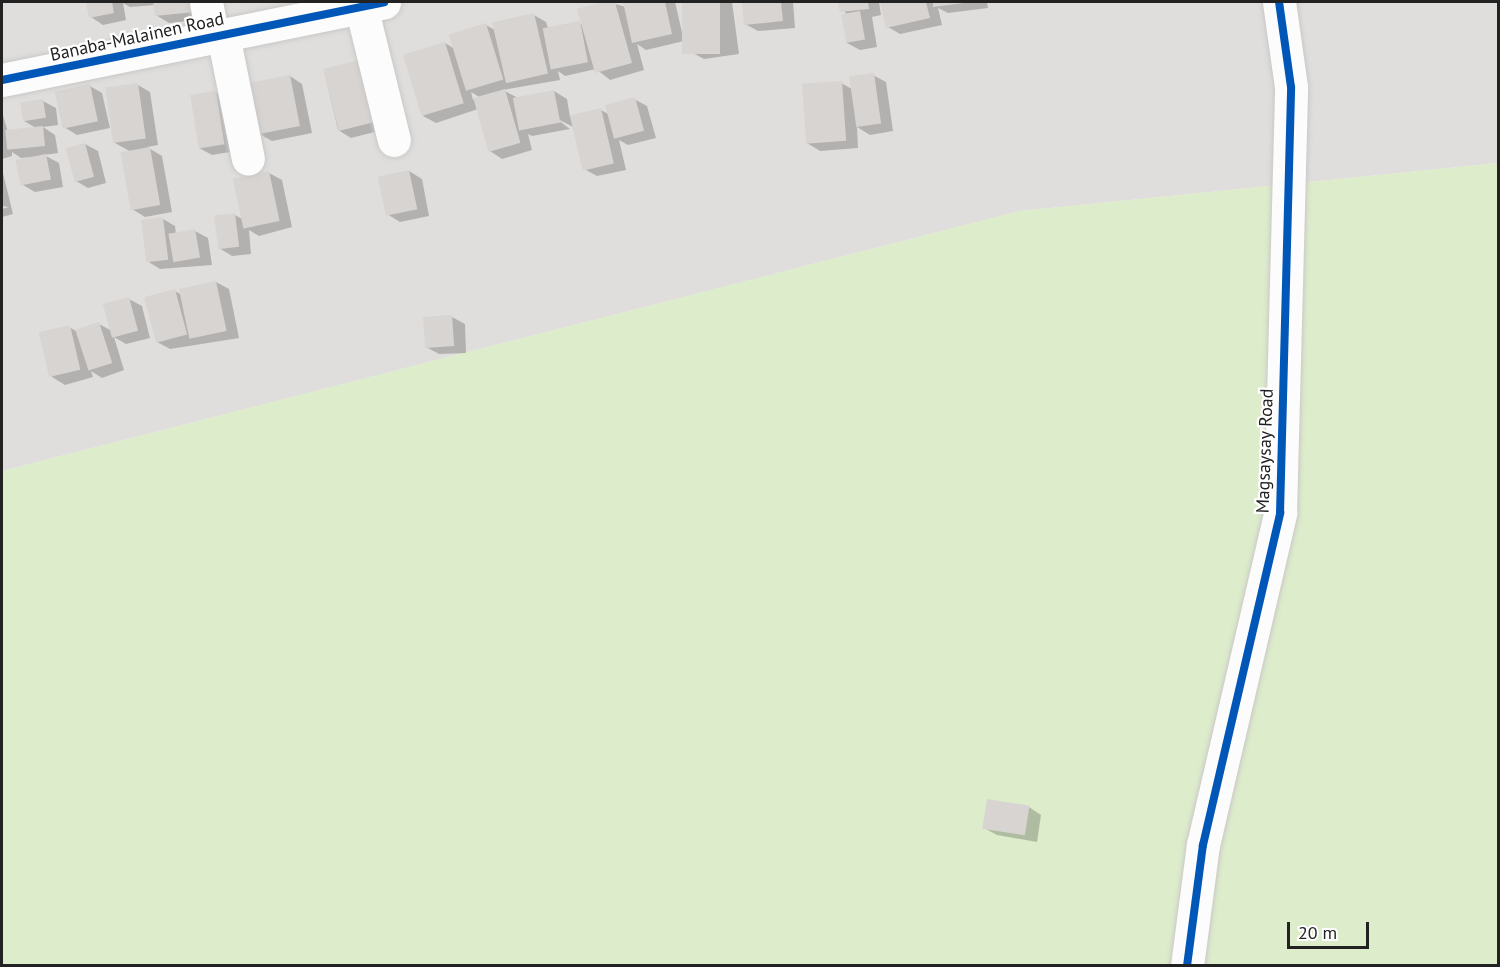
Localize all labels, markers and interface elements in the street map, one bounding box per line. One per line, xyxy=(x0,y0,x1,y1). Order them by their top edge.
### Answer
street label: Banaba-Malainen Road xyxy=(48,8,226,66)
street label: Magsaysay Road xyxy=(1252,388,1278,514)
scale bar xyxy=(1290,910,1372,948)
text: 20 m xyxy=(1298,921,1337,944)

